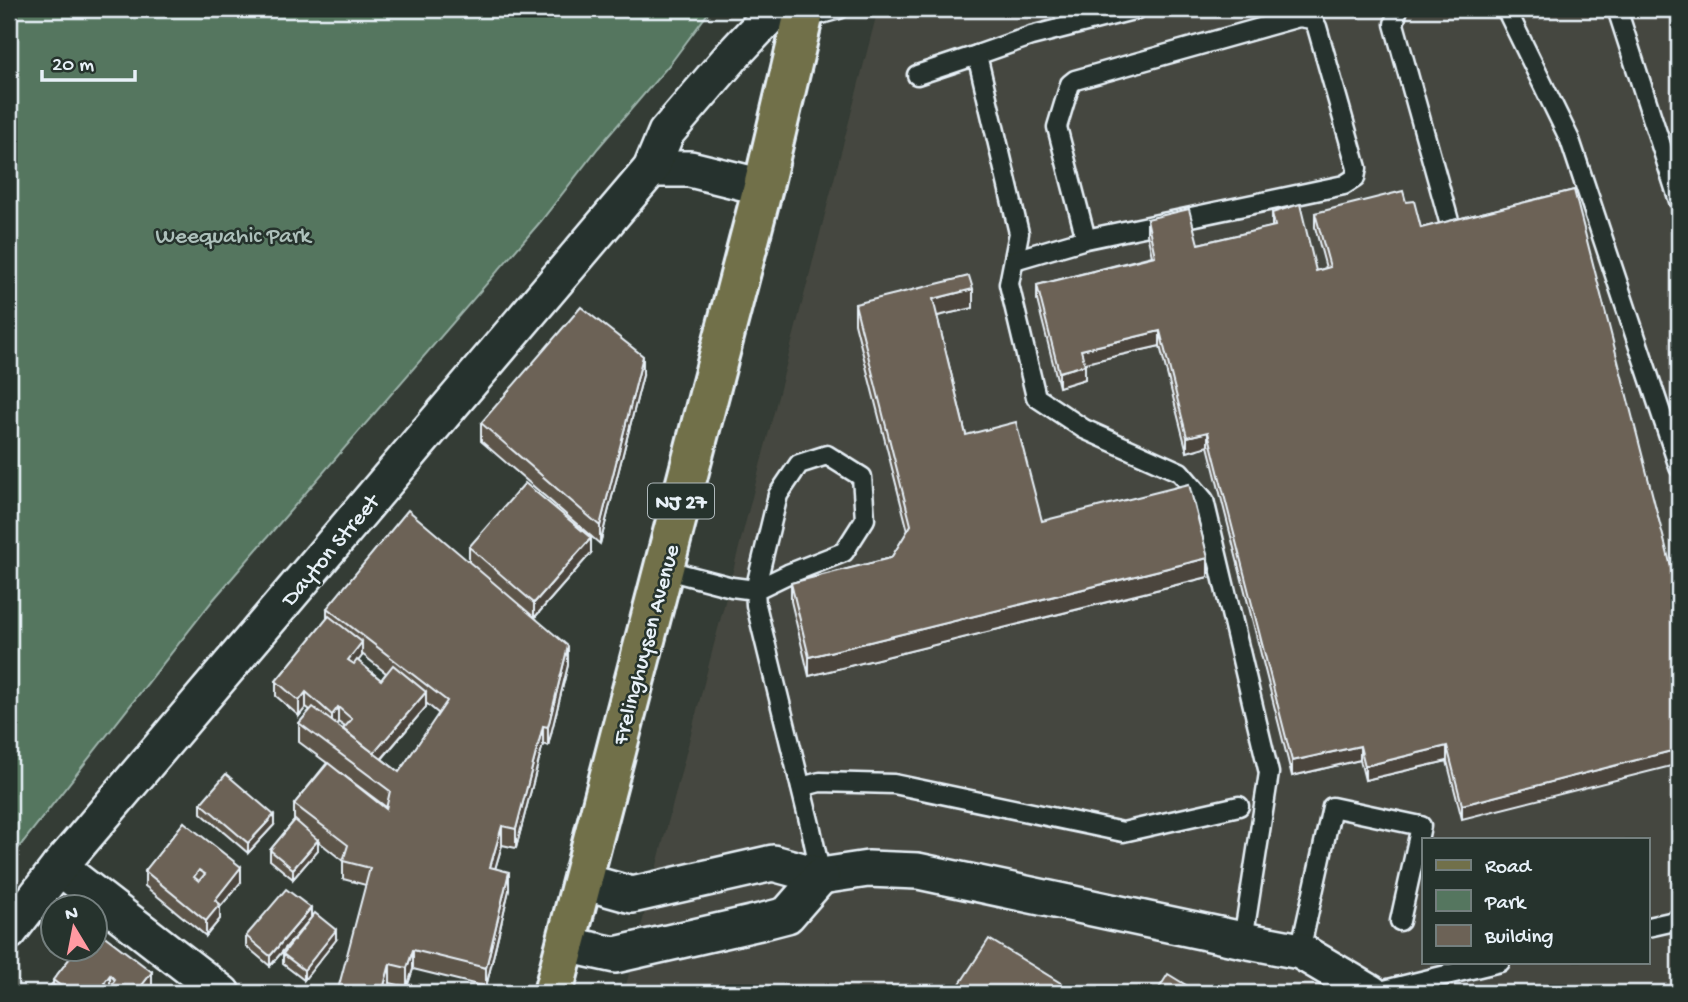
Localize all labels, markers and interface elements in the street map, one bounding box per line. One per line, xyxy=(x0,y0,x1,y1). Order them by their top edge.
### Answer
scale bar xyxy=(42,38,135,82)
text: 20 m xyxy=(52,54,94,79)
park label: Weequahic Park xyxy=(155,224,313,251)
road number: NJ 27 xyxy=(648,484,714,518)
street label: Dayton Street xyxy=(276,488,387,614)
street label: Frelinghuysen Avenue xyxy=(607,541,687,749)
legend xyxy=(1422,838,1650,964)
text: Road xyxy=(1485,856,1533,881)
text: Park xyxy=(1484,892,1528,917)
north arrow xyxy=(38,894,108,964)
text: N xyxy=(64,902,80,927)
text: Building xyxy=(1484,926,1554,951)

